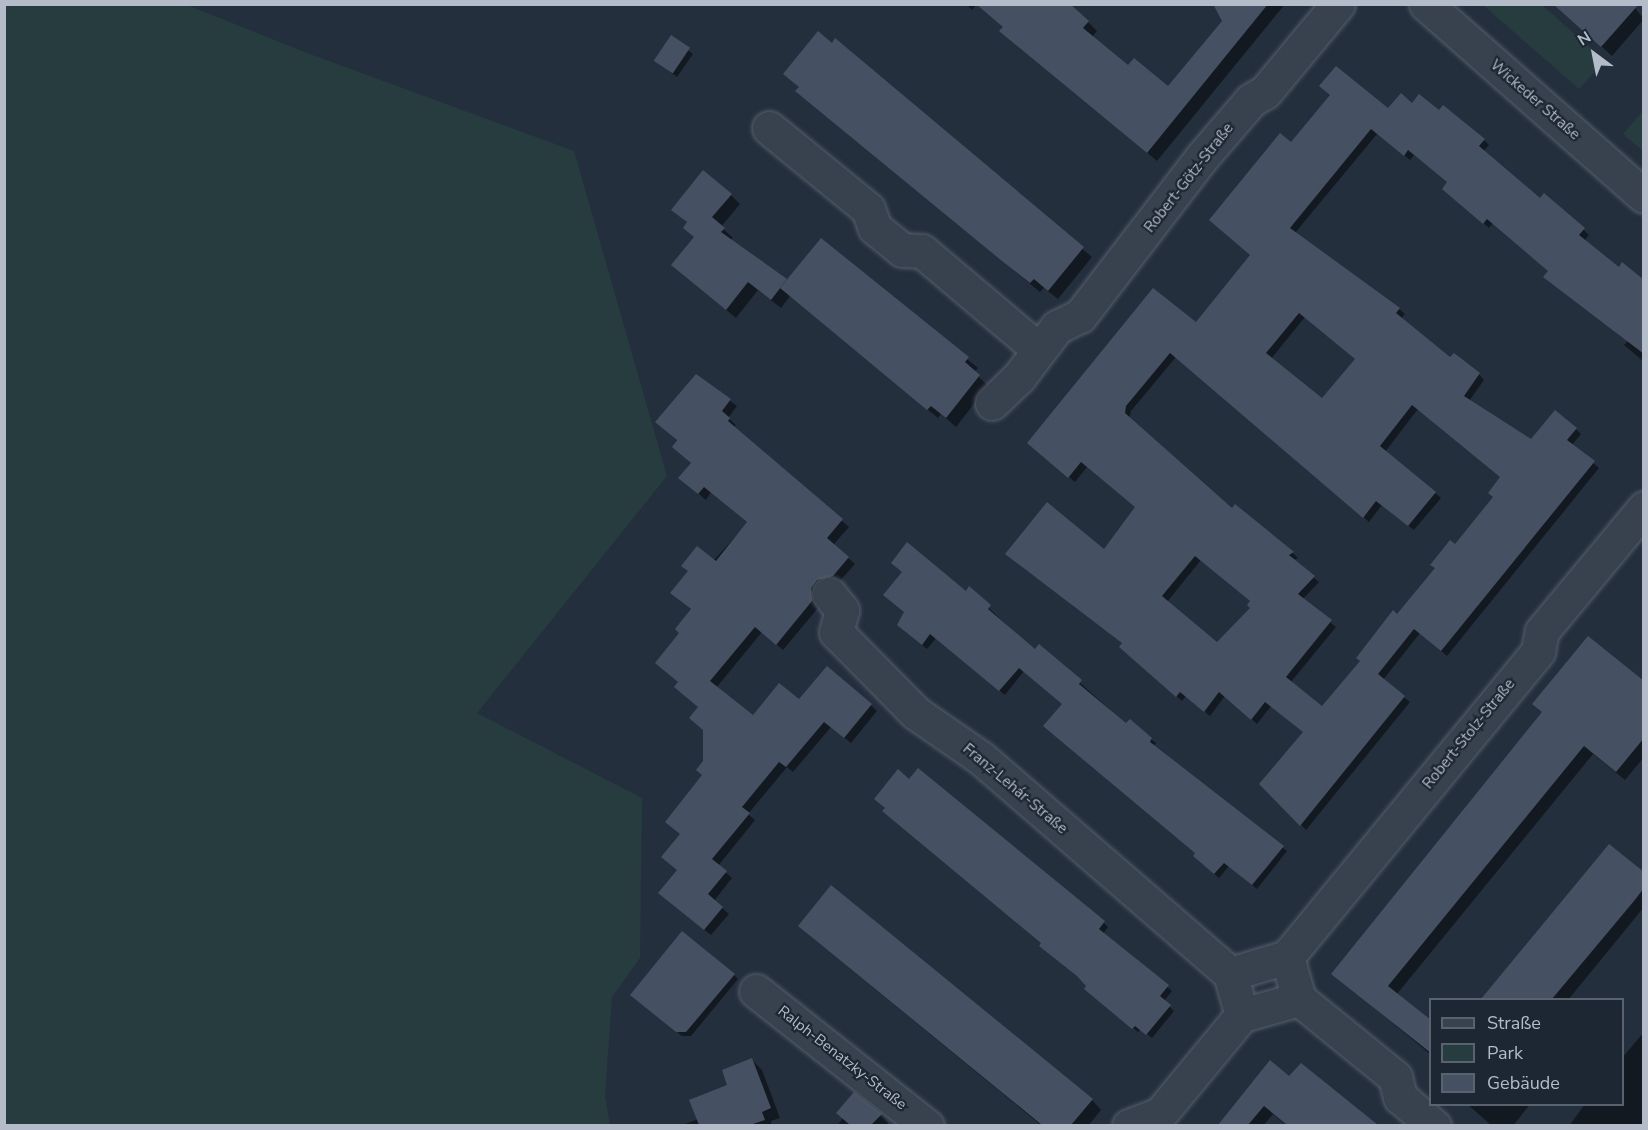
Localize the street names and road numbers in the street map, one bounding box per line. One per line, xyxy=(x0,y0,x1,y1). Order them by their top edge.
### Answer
street label: Wickeder Straße xyxy=(1486,56,1584,144)
street label: Robert-Götz-Straße xyxy=(1141,120,1237,236)
street label: Robert-Stolz-Straße xyxy=(1419,675,1519,793)
street label: Franz-Lehár-Straße xyxy=(959,740,1071,838)
street label: Ralph-Benatzky-Straße xyxy=(774,1002,910,1114)

